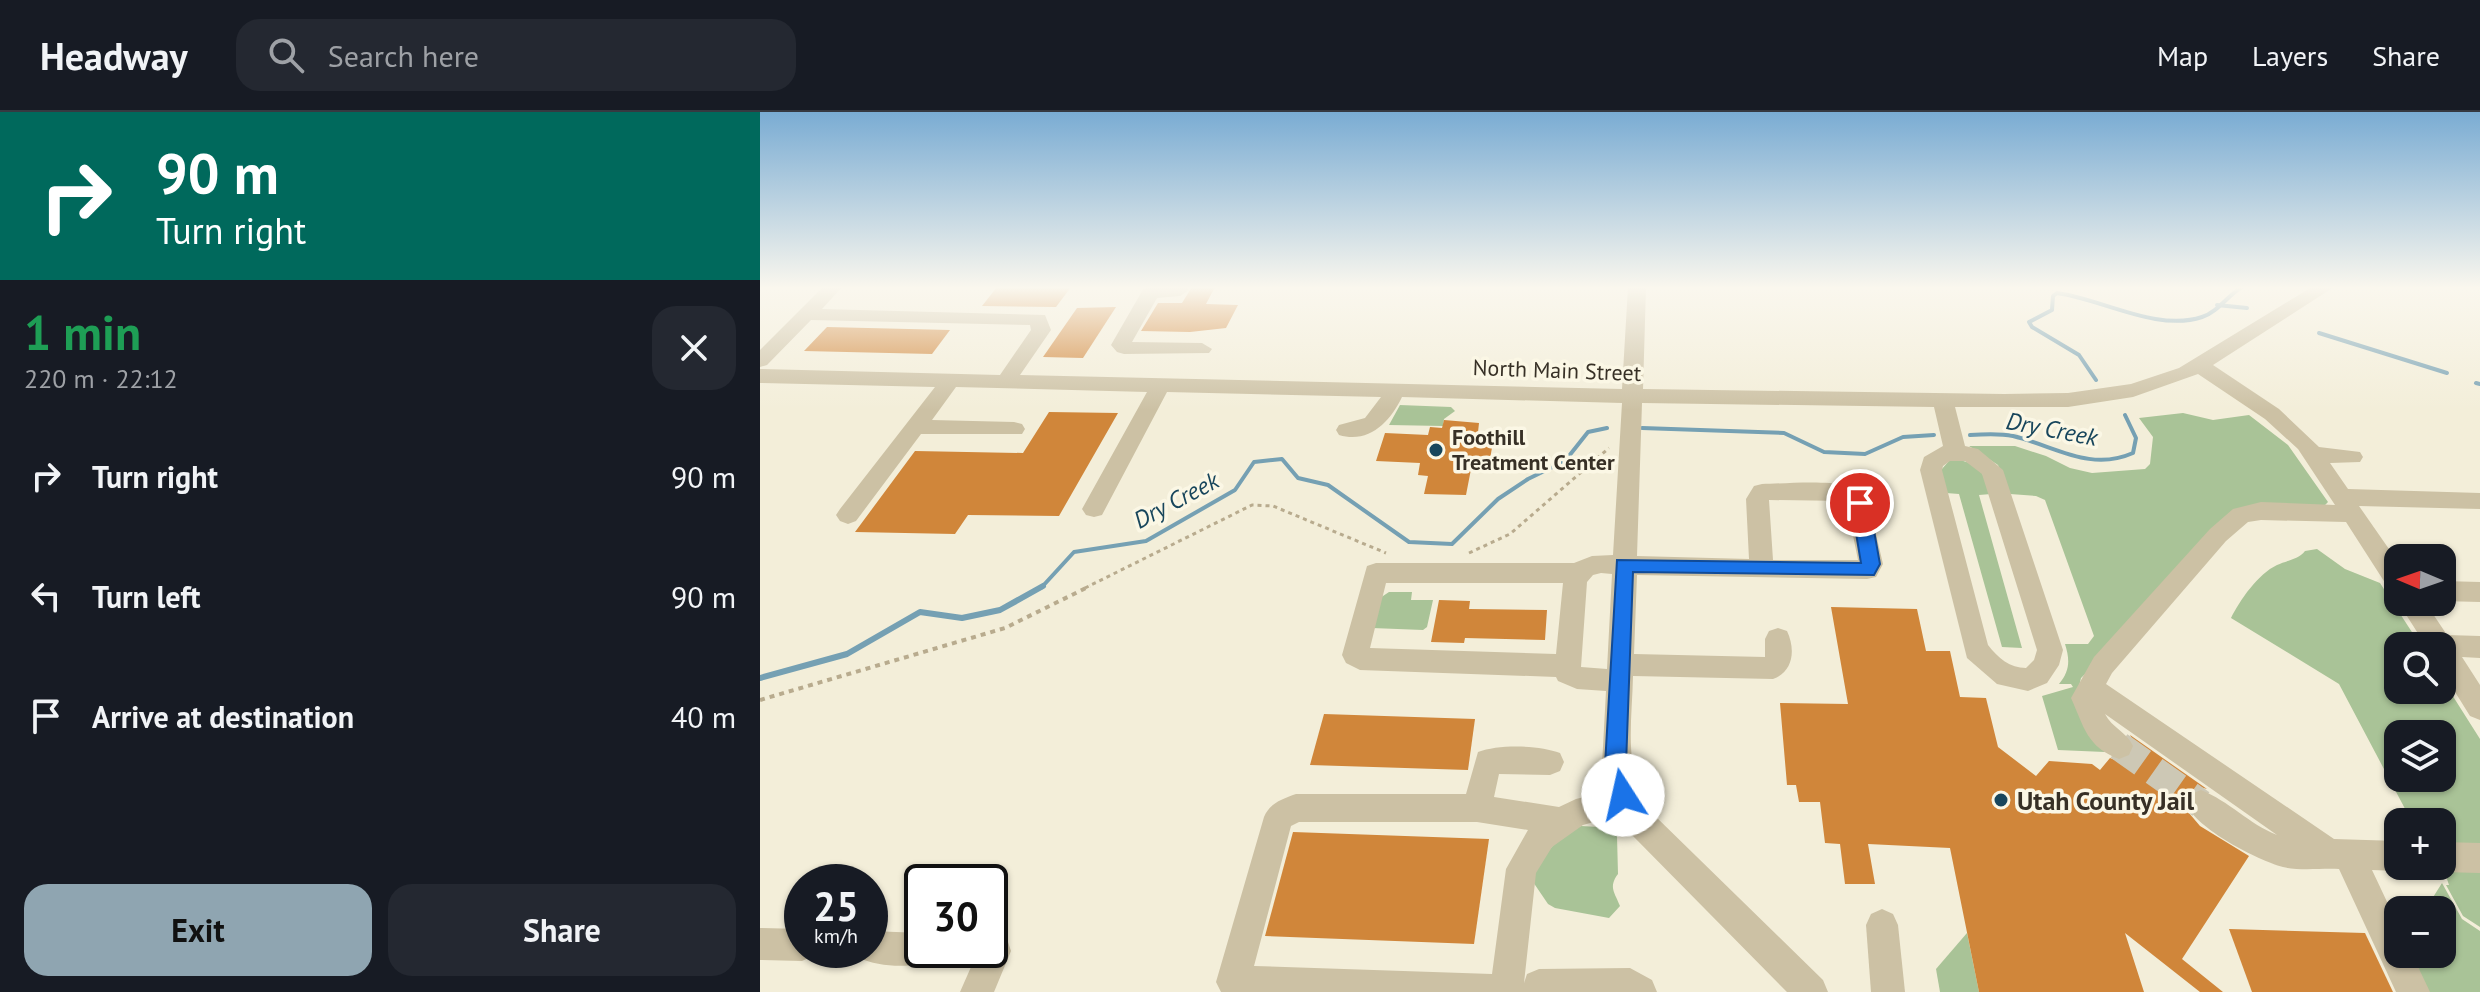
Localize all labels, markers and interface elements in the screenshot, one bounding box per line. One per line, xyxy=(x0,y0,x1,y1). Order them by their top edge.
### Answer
search box xyxy=(236,19,796,91)
text: Headway xyxy=(40,31,188,80)
icon: search xyxy=(264,33,308,77)
text: Search here xyxy=(328,36,479,75)
text: Map xyxy=(2157,37,2208,74)
text: Layers xyxy=(2252,37,2328,74)
text: Share xyxy=(2372,37,2440,74)
text: 90 m xyxy=(156,137,279,209)
icon: right xyxy=(24,144,128,248)
text: Turn right xyxy=(156,207,306,254)
text: 1 min xyxy=(24,301,141,363)
button: close xyxy=(652,306,736,390)
street label: North Main Street xyxy=(1472,353,1642,387)
text: 220 m · 22:12 xyxy=(24,362,178,395)
water label: Dry Creek xyxy=(2004,405,2101,453)
place label: Foothill Treatment Center xyxy=(1452,423,1615,476)
marker: Foothill Treatment Center xyxy=(1427,441,1445,459)
icon: right xyxy=(24,454,68,498)
text: Turn right xyxy=(92,457,218,496)
text: 90 m xyxy=(671,457,736,496)
water label: Dry Creek xyxy=(1128,464,1225,535)
pin xyxy=(1826,469,1894,537)
icon: arrive xyxy=(1838,481,1882,525)
north arrow xyxy=(2384,544,2456,616)
map controls xyxy=(2384,544,2456,968)
icon: left xyxy=(24,574,68,618)
text: Turn left xyxy=(92,577,200,616)
text: 90 m xyxy=(671,577,736,616)
button: search xyxy=(2384,632,2456,704)
icon: arrive xyxy=(24,694,68,738)
text: Arrive at destination xyxy=(92,697,354,736)
text: 40 m xyxy=(671,697,736,736)
button: layers xyxy=(2384,720,2456,792)
position arrow xyxy=(1581,753,1665,837)
place label: Utah County Jail xyxy=(2017,784,2195,817)
marker: Utah County Jail xyxy=(1992,791,2010,809)
button: + xyxy=(2384,808,2456,880)
speed limit sign: 30 xyxy=(904,864,1008,968)
text: 25 xyxy=(813,880,859,932)
button: Exit xyxy=(24,884,372,976)
button: Share xyxy=(388,884,736,976)
button: − xyxy=(2384,896,2456,968)
text: km/h xyxy=(814,923,858,949)

